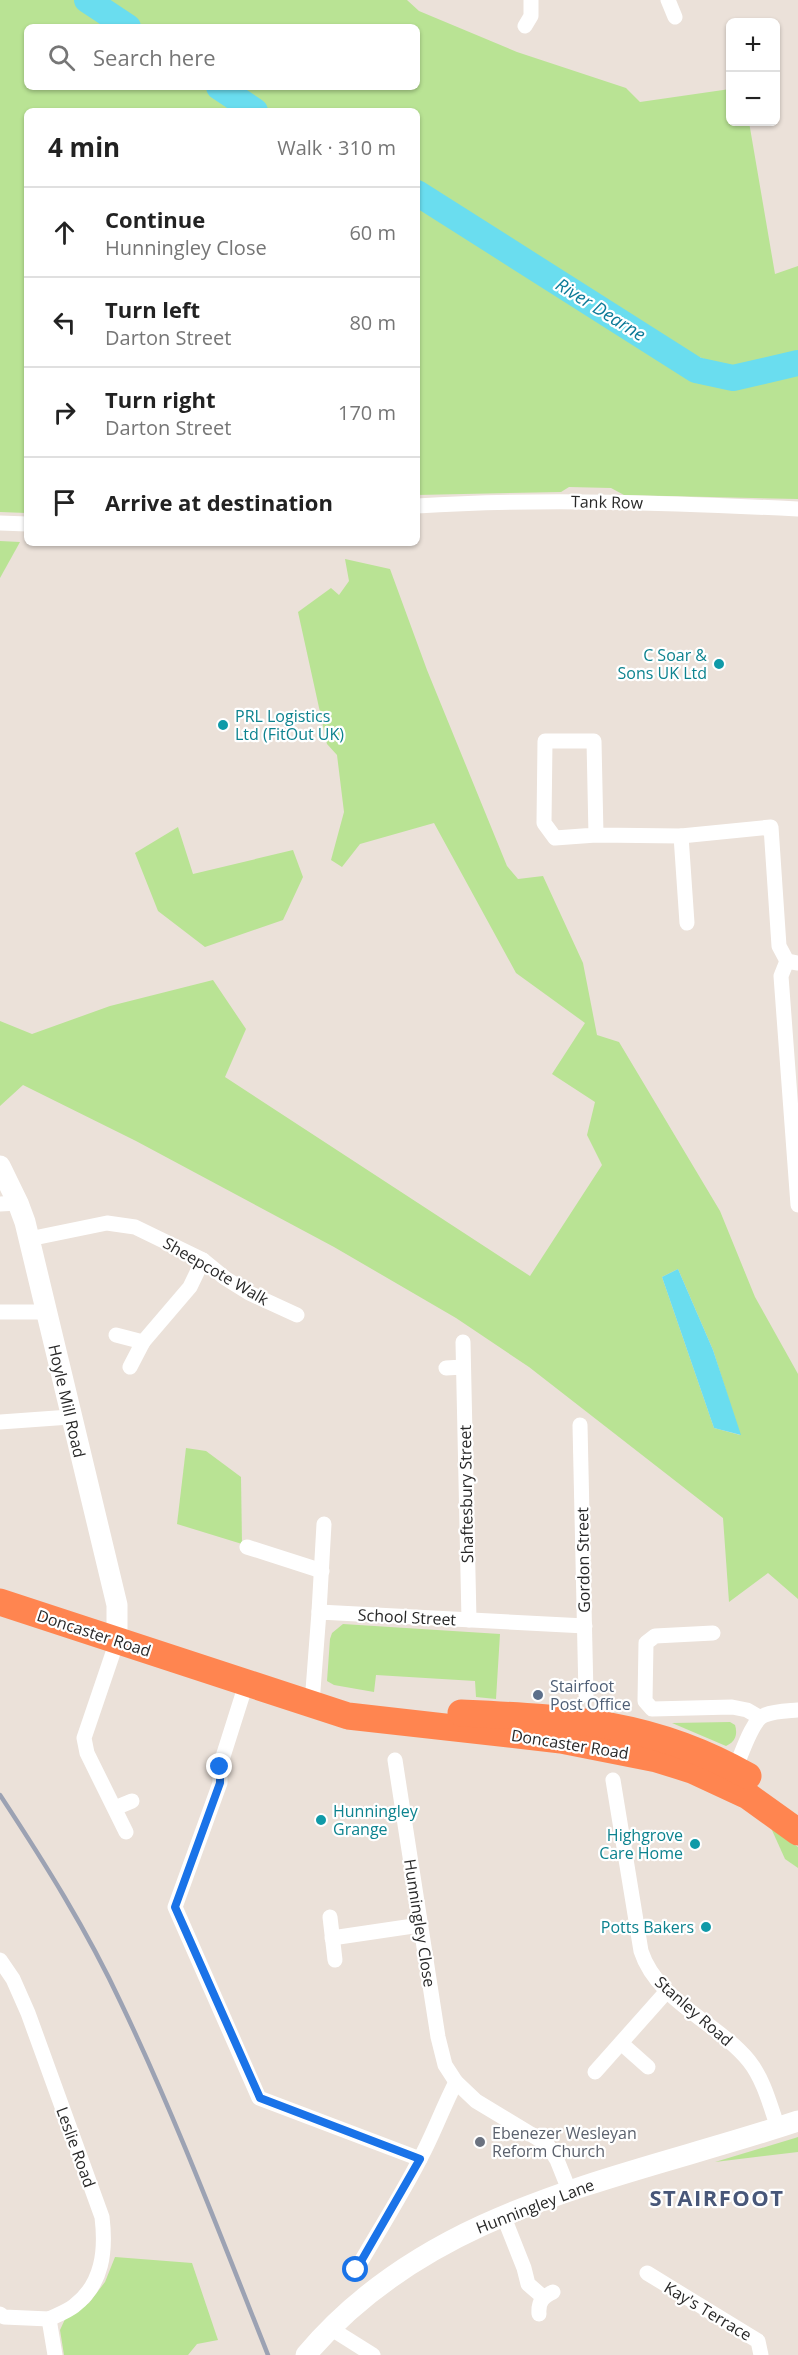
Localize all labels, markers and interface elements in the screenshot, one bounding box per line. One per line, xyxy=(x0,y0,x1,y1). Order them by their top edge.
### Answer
map controls xyxy=(726,18,780,126)
button: + xyxy=(726,18,780,72)
search box xyxy=(24,24,420,90)
icon: search xyxy=(45,41,78,74)
text: Search here xyxy=(93,42,216,72)
button: − xyxy=(726,72,780,126)
text: 4 min xyxy=(48,129,120,165)
text: Walk · 310 m xyxy=(277,134,396,161)
text: Continue xyxy=(105,204,205,234)
icon: ahead xyxy=(48,216,81,249)
text: 60 m xyxy=(349,219,396,246)
text: Hunningley Close xyxy=(105,234,267,261)
water label: River Dearne xyxy=(552,272,650,346)
text: Turn left xyxy=(105,294,200,324)
icon: left xyxy=(48,306,81,339)
text: 80 m xyxy=(349,309,396,336)
text: Darton Street xyxy=(105,324,231,351)
text: Turn right xyxy=(105,384,216,414)
icon: right xyxy=(48,396,81,429)
text: 170 m xyxy=(338,399,396,426)
text: Darton Street xyxy=(105,414,231,441)
icon: arrive xyxy=(48,486,81,519)
text: Arrive at destination xyxy=(105,487,333,517)
street label: Tank Row xyxy=(571,490,644,514)
place label: C Soar & Sons UK Ltd xyxy=(618,644,707,684)
marker: C Soar & Sons UK Ltd xyxy=(712,657,726,671)
place label: PRL Logistics Ltd (FitOut UK) xyxy=(235,705,344,745)
marker: PRL Logistics Ltd (FitOut UK) xyxy=(216,718,230,732)
street label: Sheepcote Walk xyxy=(159,1232,273,1310)
street label: Hoyle Mill Road xyxy=(43,1342,91,1460)
street label: Shaftesbury Street xyxy=(454,1424,478,1563)
street label: Gordon Street xyxy=(571,1507,595,1613)
street label: School Street xyxy=(357,1603,457,1631)
street label: Doncaster Road xyxy=(34,1604,154,1662)
place label: Stairfoot Post Office xyxy=(550,1675,631,1715)
marker: Stairfoot Post Office xyxy=(531,1688,545,1702)
street label: Doncaster Road xyxy=(510,1724,630,1764)
route end xyxy=(206,1753,232,1779)
place label: Hunningley Grange xyxy=(333,1800,419,1840)
marker: Hunningley Grange xyxy=(314,1813,328,1827)
place label: Highgrove Care Home xyxy=(599,1824,683,1864)
marker: Highgrove Care Home xyxy=(688,1837,702,1851)
street label: Hunningley Close xyxy=(399,1857,441,1989)
place label: Potts Bakers xyxy=(601,1916,694,1938)
marker: Potts Bakers xyxy=(699,1920,713,1934)
street label: Stanley Road xyxy=(650,1971,738,2051)
street label: Leslie Road xyxy=(51,2104,101,2190)
place label: Ebenezer Wesleyan Reform Church xyxy=(492,2122,637,2162)
marker: Ebenezer Wesleyan Reform Church xyxy=(473,2135,487,2149)
street label: Hunningley Lane xyxy=(473,2173,597,2239)
district label: STAIRFOOT xyxy=(649,2182,785,2212)
route start xyxy=(342,2256,368,2282)
street label: Kay's Terrace xyxy=(660,2276,756,2346)

